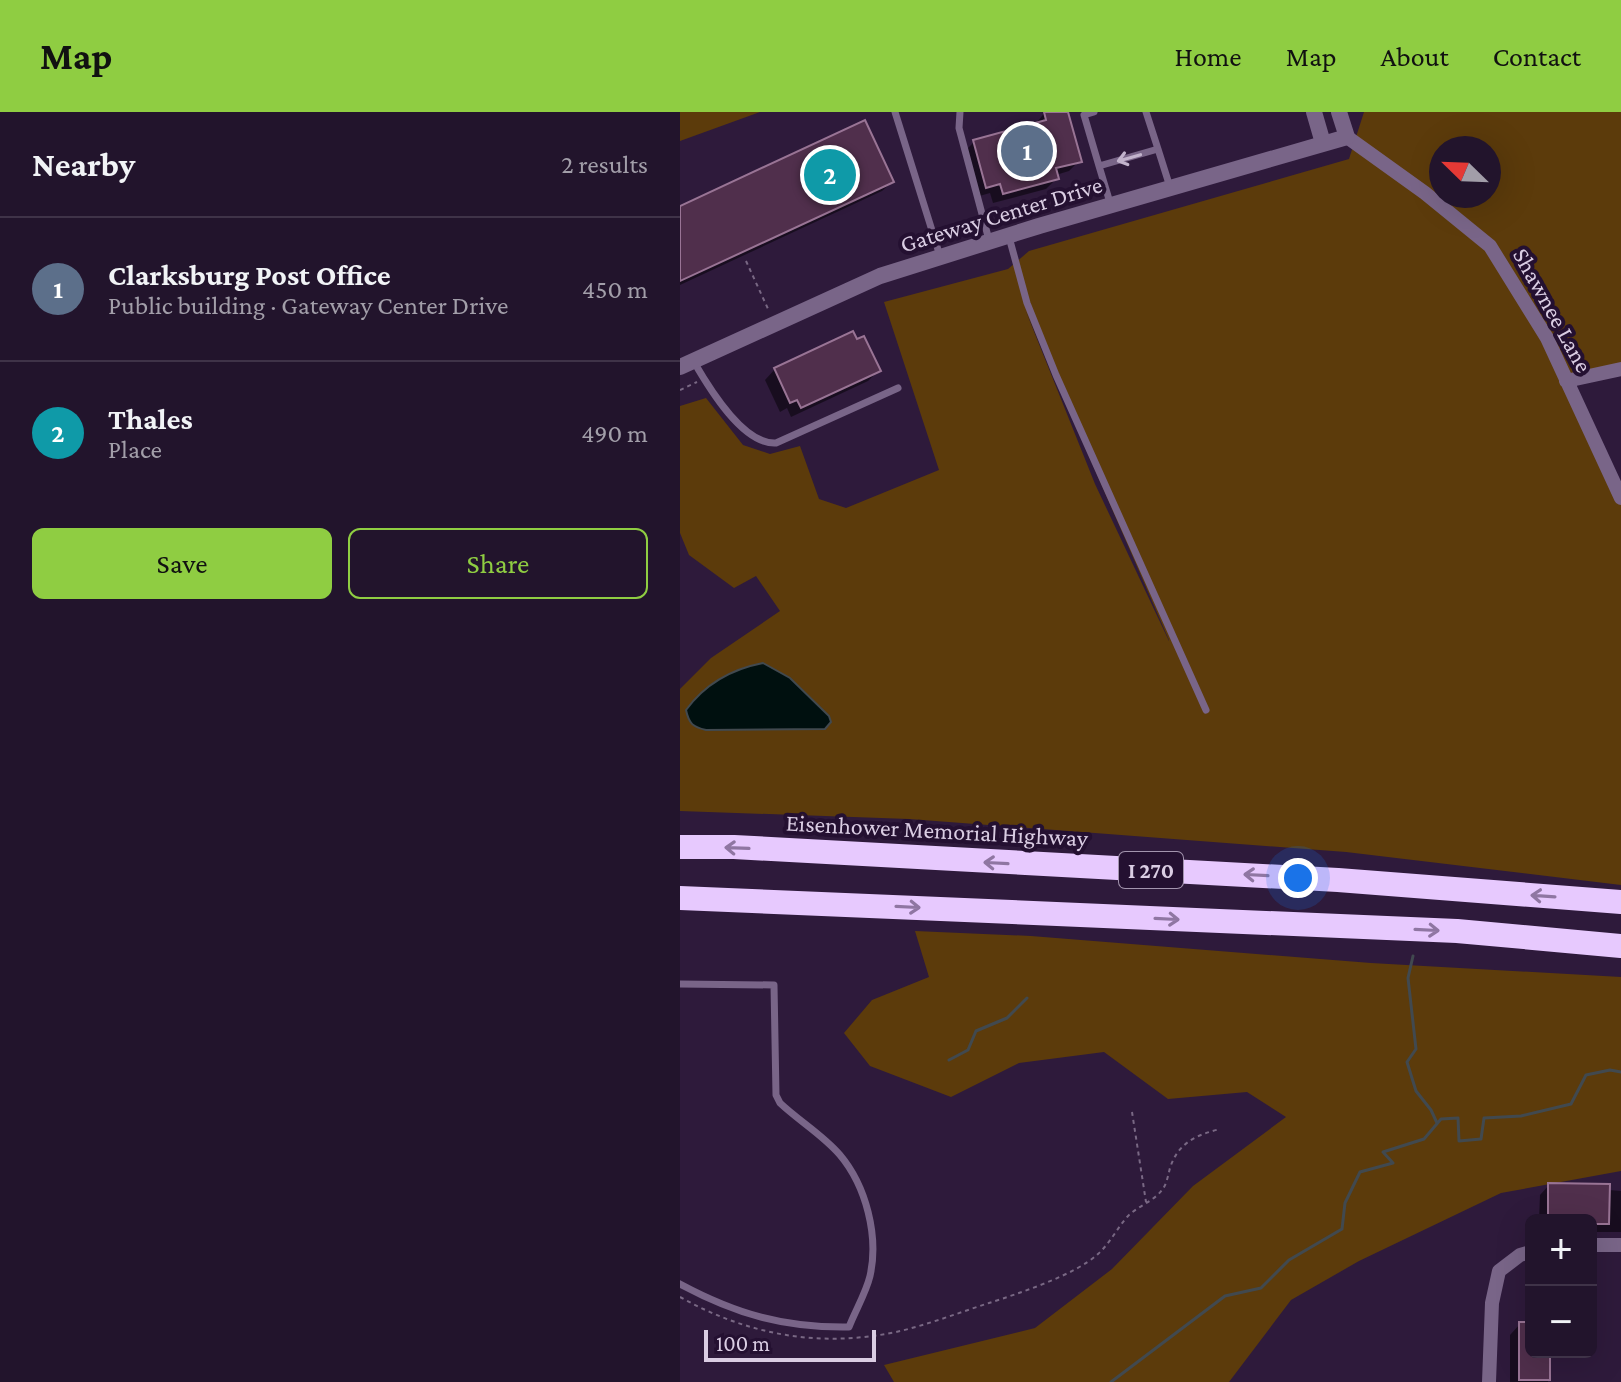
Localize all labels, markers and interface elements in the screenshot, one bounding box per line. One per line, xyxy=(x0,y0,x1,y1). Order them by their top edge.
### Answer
text: Map xyxy=(40,35,113,77)
text: Home xyxy=(1175,41,1242,72)
text: Map xyxy=(1286,41,1337,72)
text: About xyxy=(1381,41,1449,72)
text: Contact xyxy=(1493,41,1581,72)
pin: 1 xyxy=(1001,121,1053,181)
north arrow xyxy=(1429,136,1501,208)
pin: 2 xyxy=(804,145,856,205)
text: Nearby xyxy=(32,146,135,183)
text: 2 results xyxy=(561,150,648,179)
one-way arrow xyxy=(1116,151,1142,166)
street label: Gateway Center Drive xyxy=(897,170,1105,258)
street label: Shawnee Lane xyxy=(1508,243,1598,377)
text: Clarksburg Post Office xyxy=(108,258,391,291)
text: 1 xyxy=(53,275,63,304)
text: 450 m xyxy=(582,275,648,304)
text: Public building · Gateway Center Drive xyxy=(108,291,508,320)
text: Thales xyxy=(108,402,193,435)
text: 2 xyxy=(51,419,65,448)
text: 490 m xyxy=(581,419,648,448)
text: Place xyxy=(108,435,162,464)
button: Save xyxy=(32,528,332,599)
button: Share xyxy=(348,528,648,599)
street label: Eisenhower Memorial Highway xyxy=(785,809,1090,851)
one-way arrow xyxy=(724,840,751,855)
road number: I 270 xyxy=(1119,852,1183,888)
one-way arrow xyxy=(983,855,1010,870)
your location xyxy=(1278,858,1318,898)
one-way arrow xyxy=(1243,867,1270,882)
one-way arrow xyxy=(1530,888,1557,903)
one-way arrow xyxy=(894,900,921,915)
one-way arrow xyxy=(1153,911,1180,926)
one-way arrow xyxy=(1413,923,1440,938)
map controls xyxy=(1525,1214,1597,1358)
button: + xyxy=(1525,1214,1597,1286)
button: − xyxy=(1525,1286,1597,1358)
scale bar xyxy=(704,1326,876,1362)
text: 100 m xyxy=(716,1331,770,1356)

